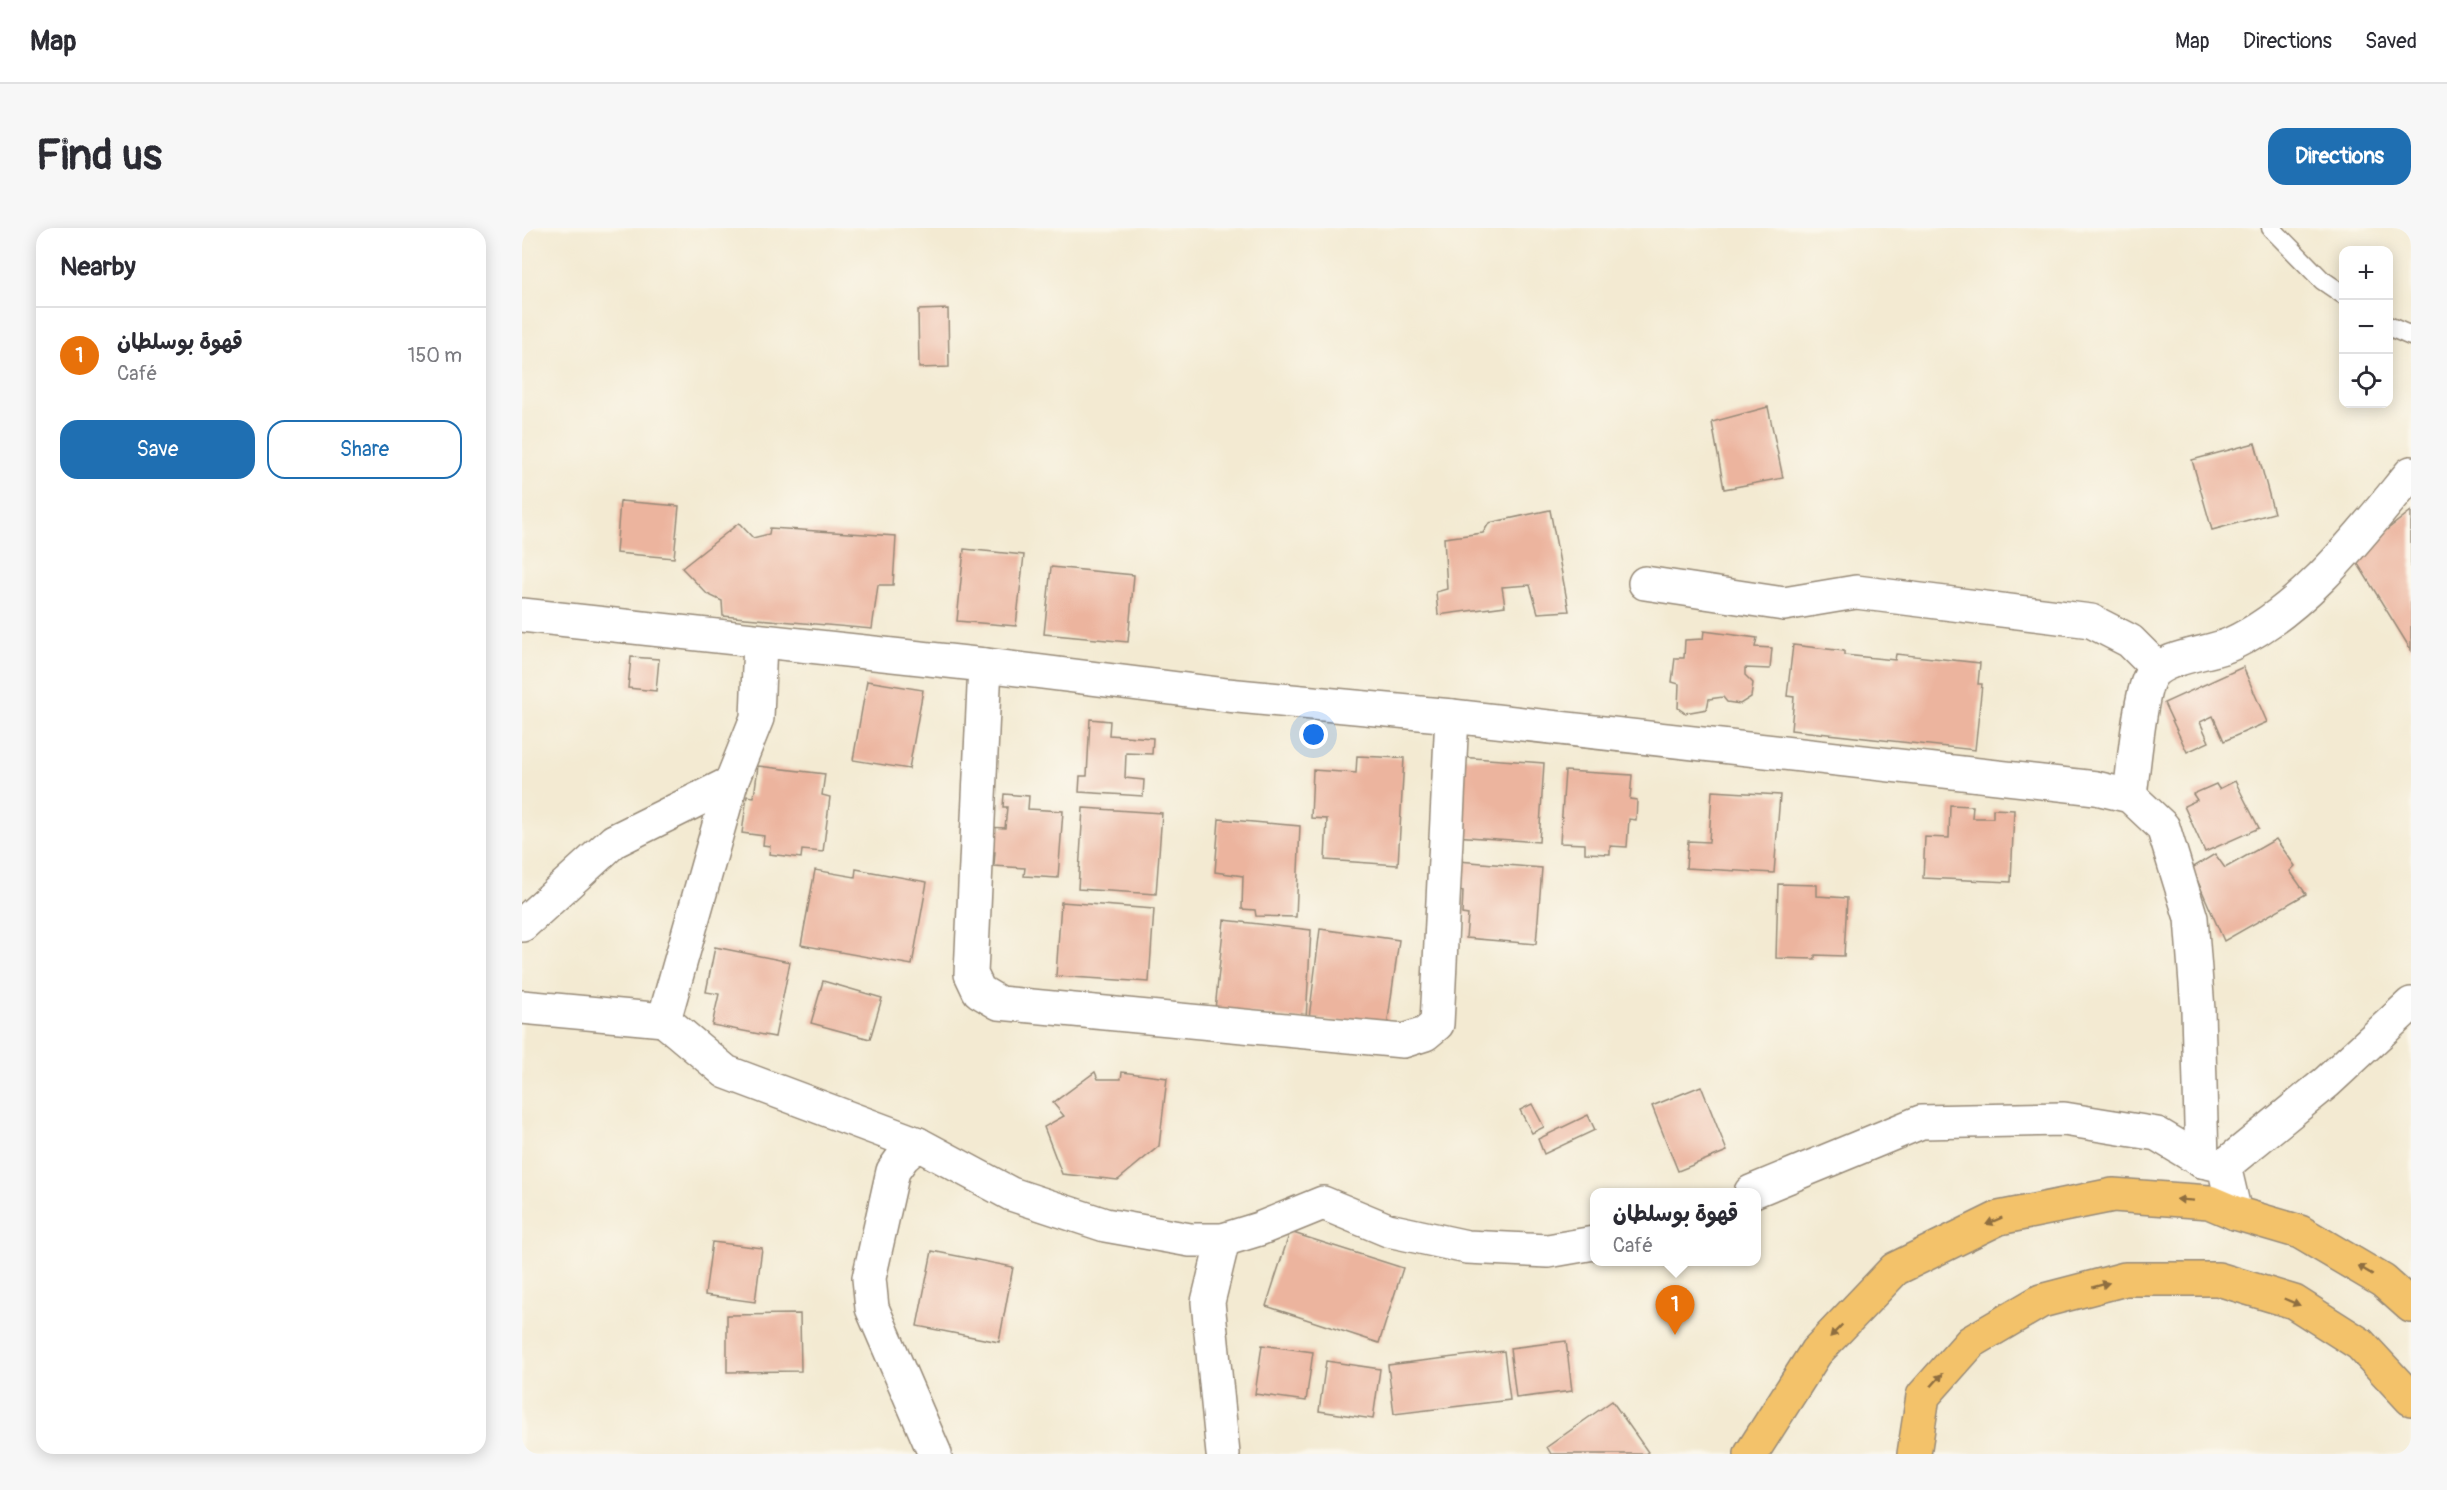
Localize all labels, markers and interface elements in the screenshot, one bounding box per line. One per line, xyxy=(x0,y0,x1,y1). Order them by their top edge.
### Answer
text: Map xyxy=(30,24,76,59)
text: Map xyxy=(2175,28,2210,55)
text: Directions xyxy=(2243,28,2332,55)
text: Saved xyxy=(2365,28,2417,55)
button: Directions xyxy=(2268,128,2411,185)
text: Find us xyxy=(36,130,162,182)
map controls xyxy=(2339,246,2393,408)
button: + xyxy=(2339,246,2393,300)
text: Nearby xyxy=(60,251,136,283)
button: − xyxy=(2339,300,2393,354)
text: قهوة بوسلطان xyxy=(117,328,243,356)
text: 1 xyxy=(76,343,83,368)
text: 150 m xyxy=(408,343,462,368)
button: locate xyxy=(2339,354,2393,408)
text: Café xyxy=(117,361,157,386)
button: Save xyxy=(60,420,255,479)
button: Share xyxy=(267,420,462,479)
your location xyxy=(1299,720,1328,749)
popup xyxy=(1590,1188,1761,1266)
one-way arrow xyxy=(2176,1195,2195,1205)
text: قهوة بوسلطان xyxy=(1613,1200,1738,1228)
one-way arrow xyxy=(1984,1216,2002,1226)
text: Café xyxy=(1613,1233,1653,1258)
one-way arrow xyxy=(2357,1265,2373,1276)
one-way arrow xyxy=(2093,1280,2111,1289)
pin: 1 xyxy=(1656,1286,1694,1335)
one-way arrow xyxy=(2283,1298,2301,1307)
one-way arrow xyxy=(1829,1323,1843,1338)
one-way arrow xyxy=(1930,1373,1944,1388)

